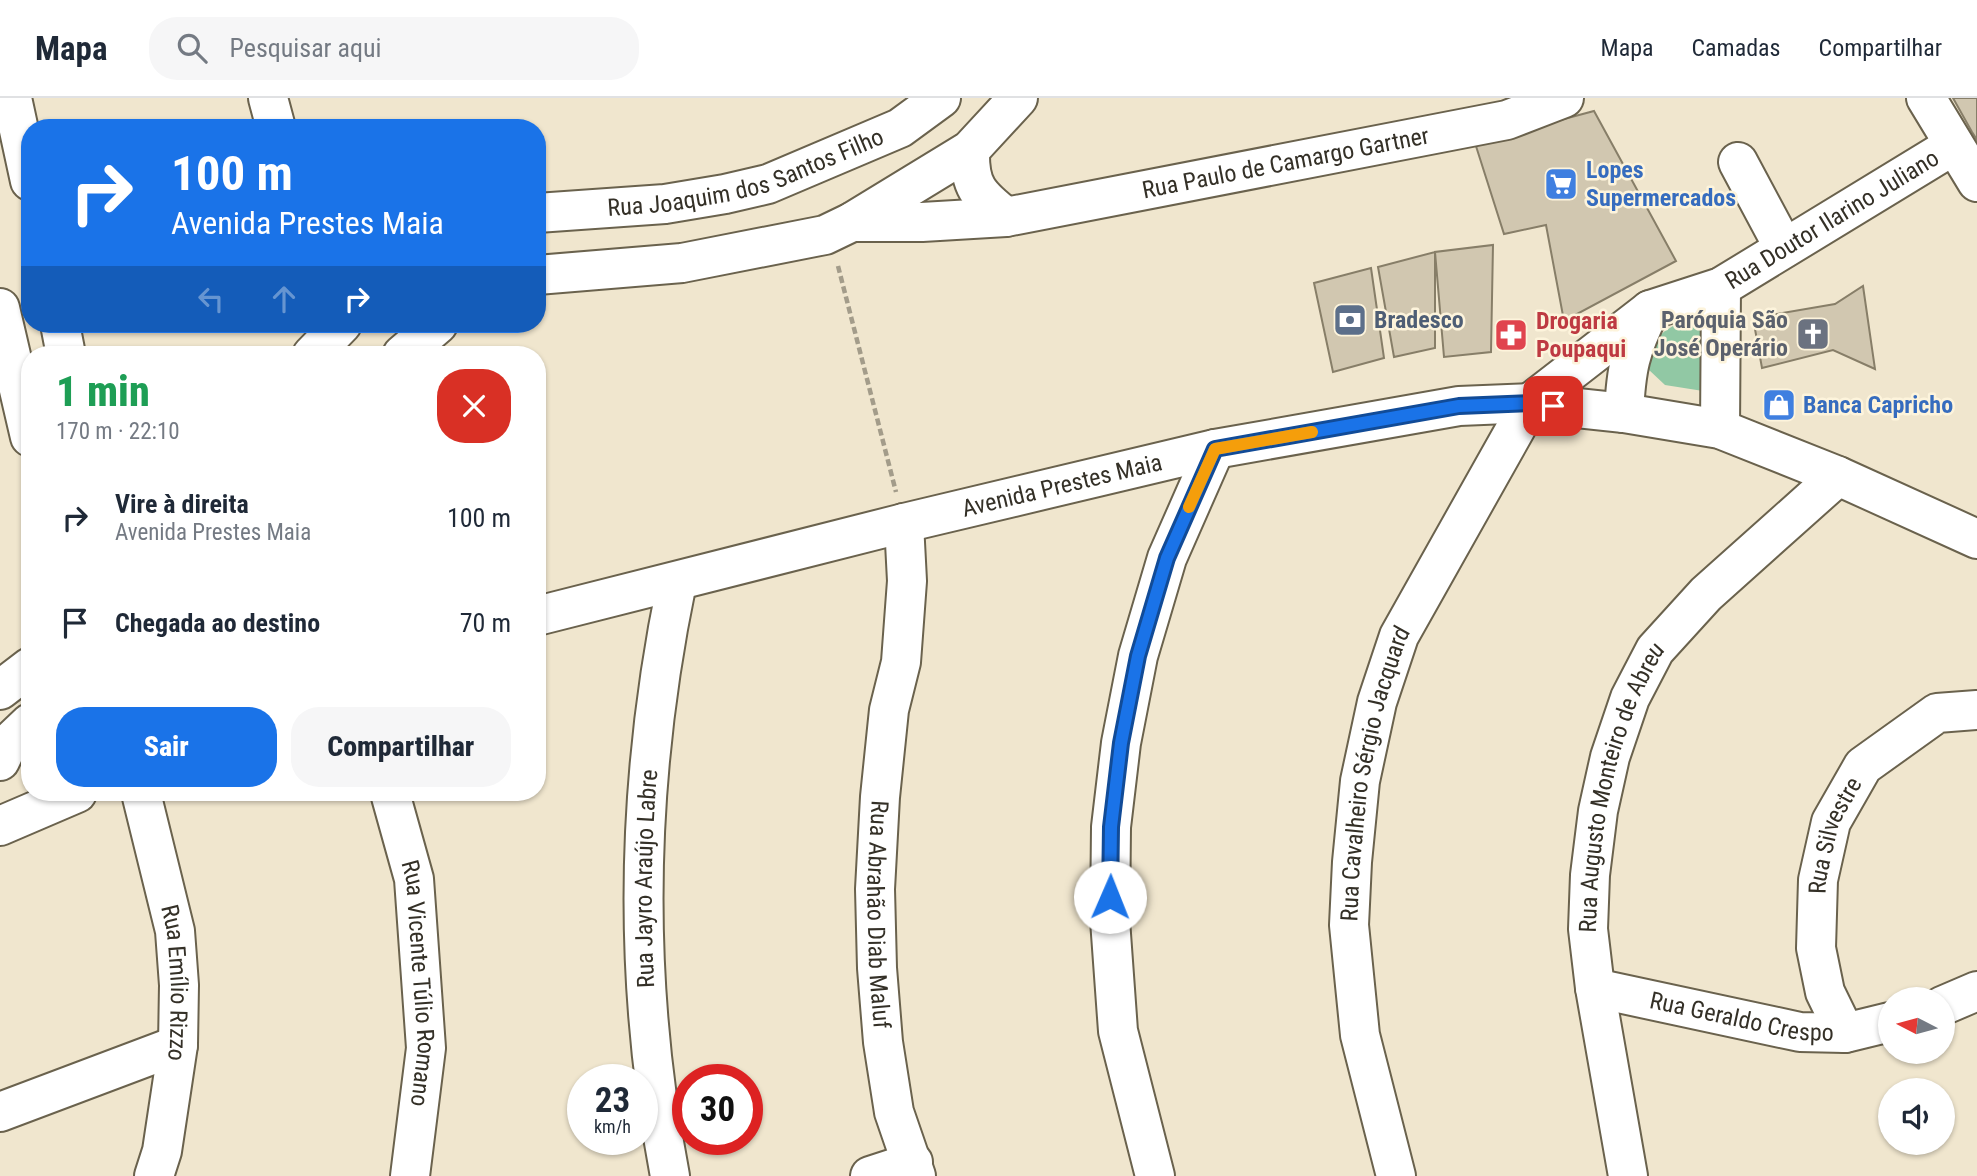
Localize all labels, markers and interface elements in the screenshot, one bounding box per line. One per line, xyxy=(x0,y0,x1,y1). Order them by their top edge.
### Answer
search box xyxy=(149,17,639,80)
text: Mapa xyxy=(35,29,107,68)
icon: search xyxy=(173,29,211,67)
text: Pesquisar aqui xyxy=(229,33,382,63)
text: Mapa xyxy=(1601,34,1654,62)
text: Camadas xyxy=(1692,34,1781,62)
text: Compartilhar xyxy=(1819,34,1942,62)
street label: Rua Paulo de Camargo Gartner xyxy=(1140,121,1431,204)
street label: Rua Joaquim dos Santos Filho xyxy=(606,123,888,222)
street label: Rua Doutor Ilarino Juliano xyxy=(1720,144,1944,295)
text: 100 m xyxy=(171,145,293,202)
icon: right xyxy=(56,147,147,238)
place label: Lopes Supermercados xyxy=(1586,156,1736,212)
supermarket icon: Lopes Supermercados xyxy=(1542,165,1580,203)
text: Avenida Prestes Maia xyxy=(171,204,444,242)
icon: left xyxy=(192,280,230,318)
icon: ahead xyxy=(265,280,303,318)
icon: right xyxy=(338,280,376,318)
bank icon: Bradesco xyxy=(1331,301,1369,339)
place label: Bradesco xyxy=(1374,306,1464,334)
place label: Paróquia São José Operário xyxy=(1654,306,1788,362)
place label: Drogaria Poupaqui xyxy=(1536,307,1626,363)
church icon: Paróquia São José Operário xyxy=(1794,315,1832,353)
pharmacy icon: Drogaria Poupaqui xyxy=(1492,316,1530,354)
text: 1 min xyxy=(56,367,150,416)
button: close xyxy=(437,369,511,443)
pin xyxy=(1523,376,1583,436)
shop icon: Banca Capricho xyxy=(1760,386,1798,424)
icon: arrive xyxy=(1534,387,1572,425)
place label: Banca Capricho xyxy=(1803,391,1953,419)
text: 170 m · 22:10 xyxy=(56,418,180,445)
street label: Avenida Prestes Maia xyxy=(959,448,1165,523)
text: Vire à direita xyxy=(115,489,249,519)
icon: right xyxy=(56,499,94,537)
text: 100 m xyxy=(447,503,511,533)
text: Avenida Prestes Maia xyxy=(115,519,311,546)
icon: arrive xyxy=(56,604,94,642)
text: Chegada ao destino xyxy=(115,608,320,638)
text: 70 m xyxy=(460,608,511,638)
street label: Rua Cavalheiro Sérgio Jacquard xyxy=(1335,621,1416,922)
street label: Rua Augusto Monteiro de Abreu xyxy=(1574,636,1670,933)
button: Sair xyxy=(56,707,277,787)
button: Compartilhar xyxy=(291,707,511,787)
street label: Rua Jayro Araújo Labre xyxy=(630,768,663,989)
street label: Rua Silvestre xyxy=(1804,772,1868,894)
street label: Rua Abrahão Diab Maluf xyxy=(861,800,896,1030)
street label: Rua Vicente Túlio Romano xyxy=(395,857,440,1108)
position arrow xyxy=(1073,860,1147,934)
street label: Rua Emílio Rizzo xyxy=(155,902,193,1063)
street label: Rua Geraldo Crespo xyxy=(1647,986,1834,1047)
north arrow xyxy=(1878,987,1955,1064)
map controls xyxy=(1878,987,1955,1155)
speed limit sign: 30 xyxy=(672,1064,763,1155)
button: sound xyxy=(1878,1078,1955,1155)
text: 23 xyxy=(595,1080,630,1121)
text: km/h xyxy=(594,1116,631,1137)

